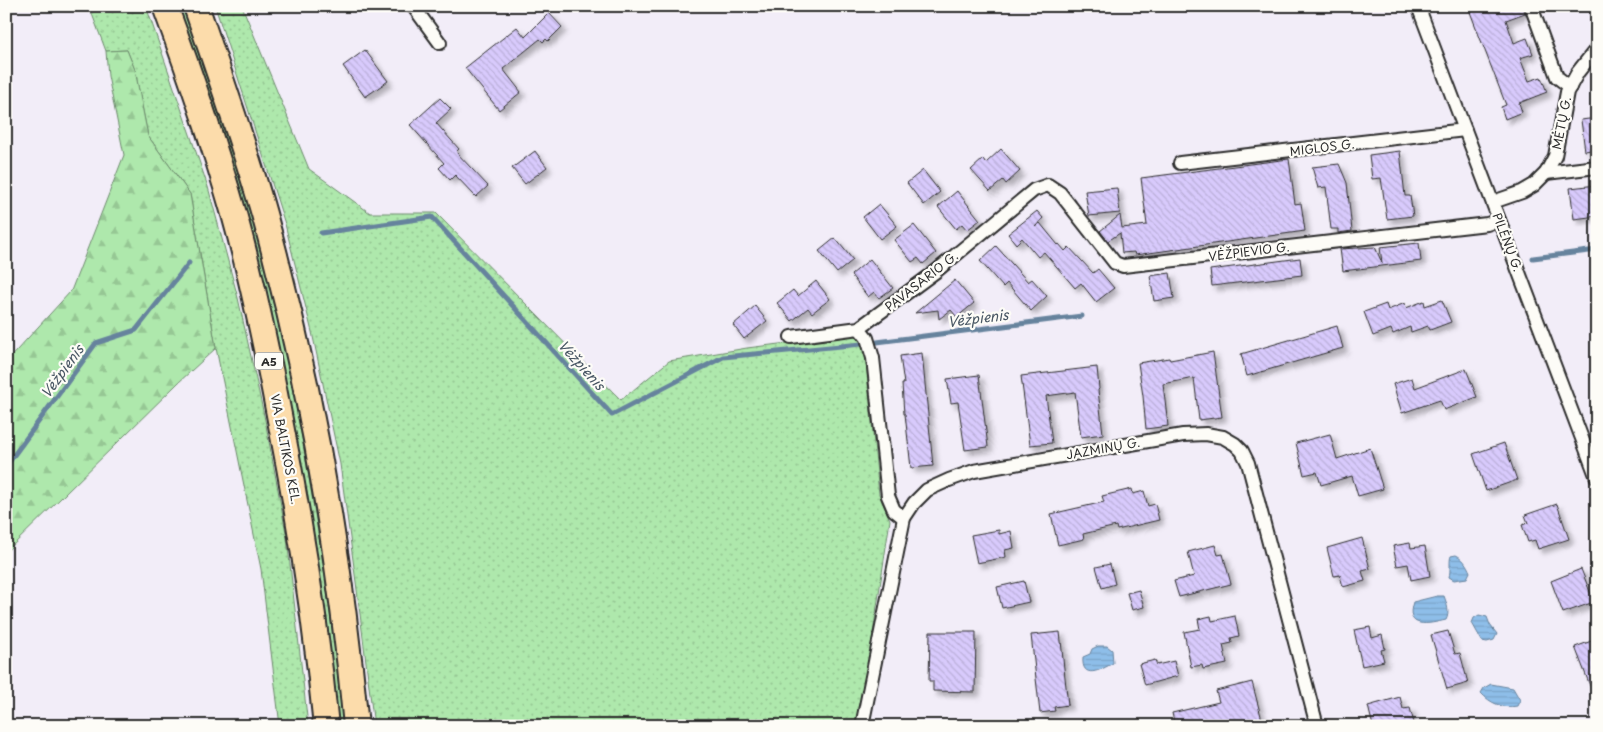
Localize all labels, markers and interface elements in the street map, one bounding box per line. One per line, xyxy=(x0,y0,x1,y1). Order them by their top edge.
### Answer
street label: MĖTŲ G. xyxy=(1547,95,1575,151)
street label: MIGLOS G. xyxy=(1289,134,1355,160)
street label: PILĖNŲ G. xyxy=(1489,210,1527,274)
street label: VĖŽPIEVIO G. xyxy=(1208,237,1290,265)
street label: PAVASARIO G. xyxy=(881,247,961,315)
water label: Vėžpienis xyxy=(946,304,1011,332)
water label: Vėžpienis xyxy=(554,335,611,396)
water label: Vėžpienis xyxy=(36,339,89,402)
road number: A5 xyxy=(255,352,283,370)
street label: VIA BALTIKOS KEL. xyxy=(266,392,306,506)
street label: JAZMINŲ G. xyxy=(1065,433,1141,463)

